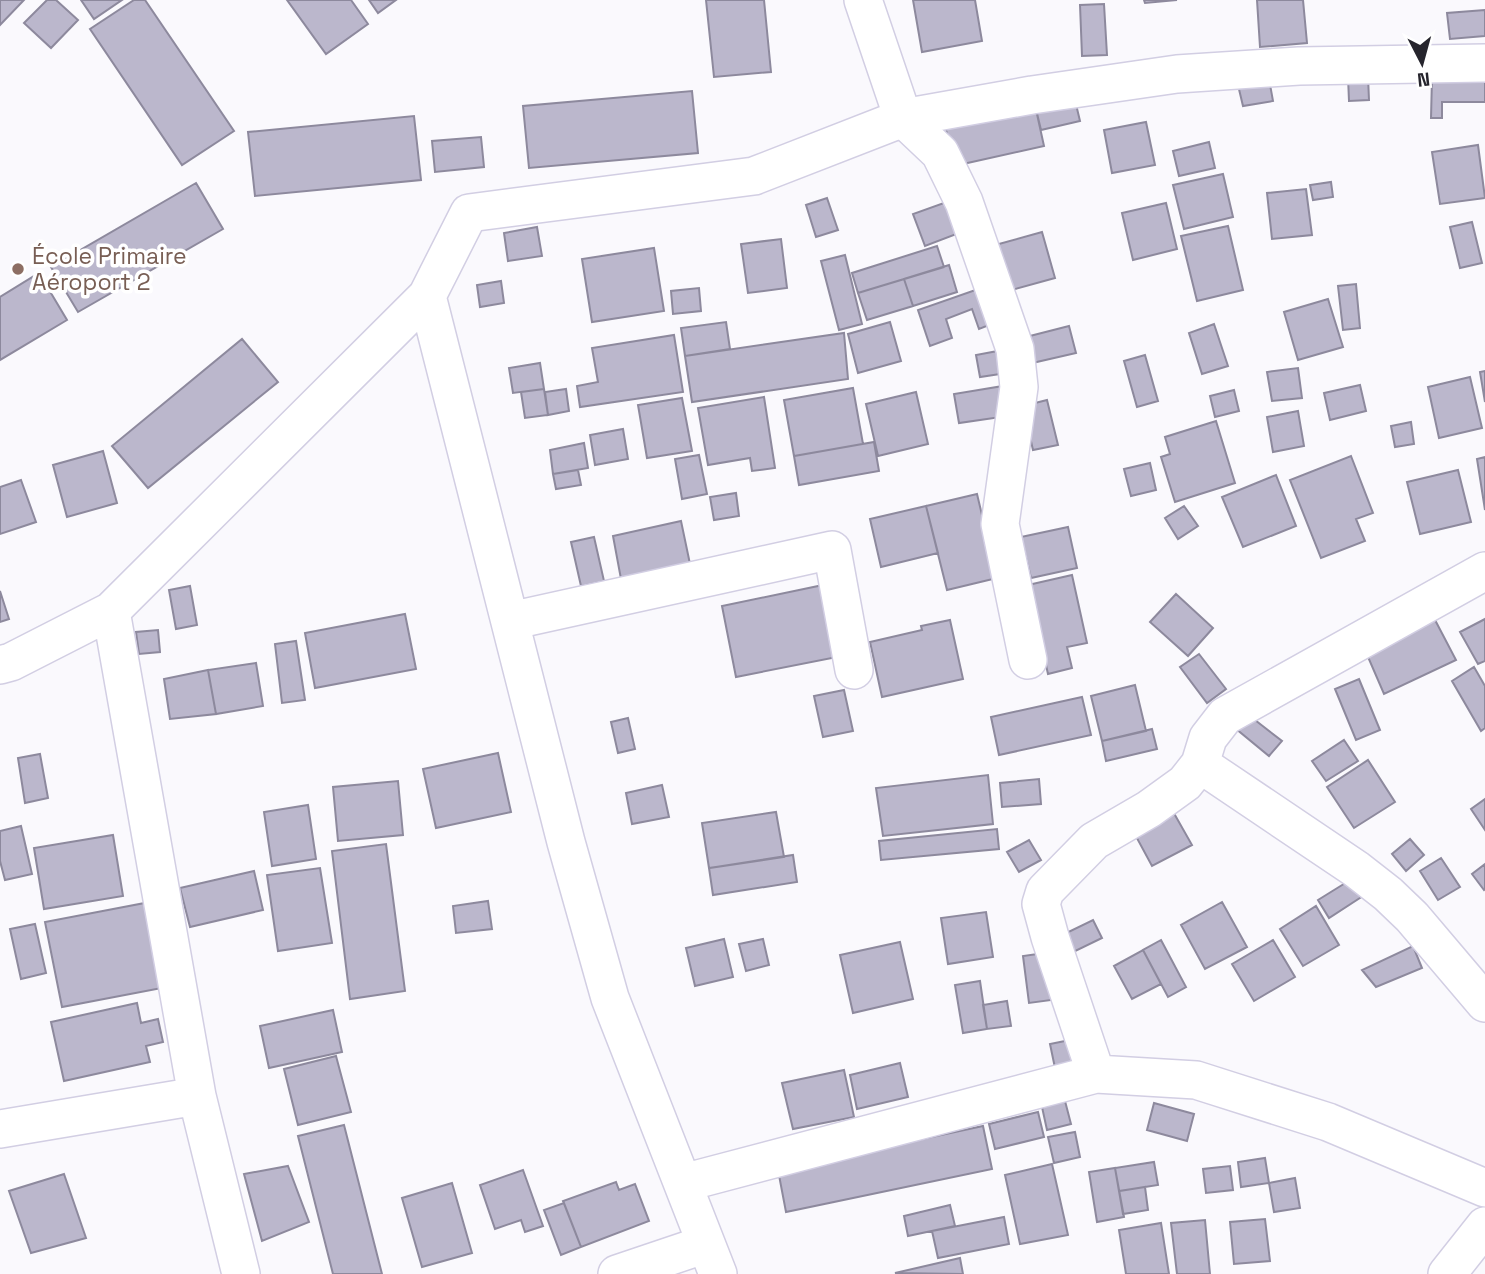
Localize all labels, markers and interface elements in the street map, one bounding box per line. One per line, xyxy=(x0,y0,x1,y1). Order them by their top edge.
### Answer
north arrow xyxy=(1387,28,1457,98)
text: N xyxy=(1416,66,1431,93)
place label: École Primaire Aéroport 2 xyxy=(32,241,187,297)
marker: École Primaire Aéroport 2 xyxy=(10,261,26,277)

